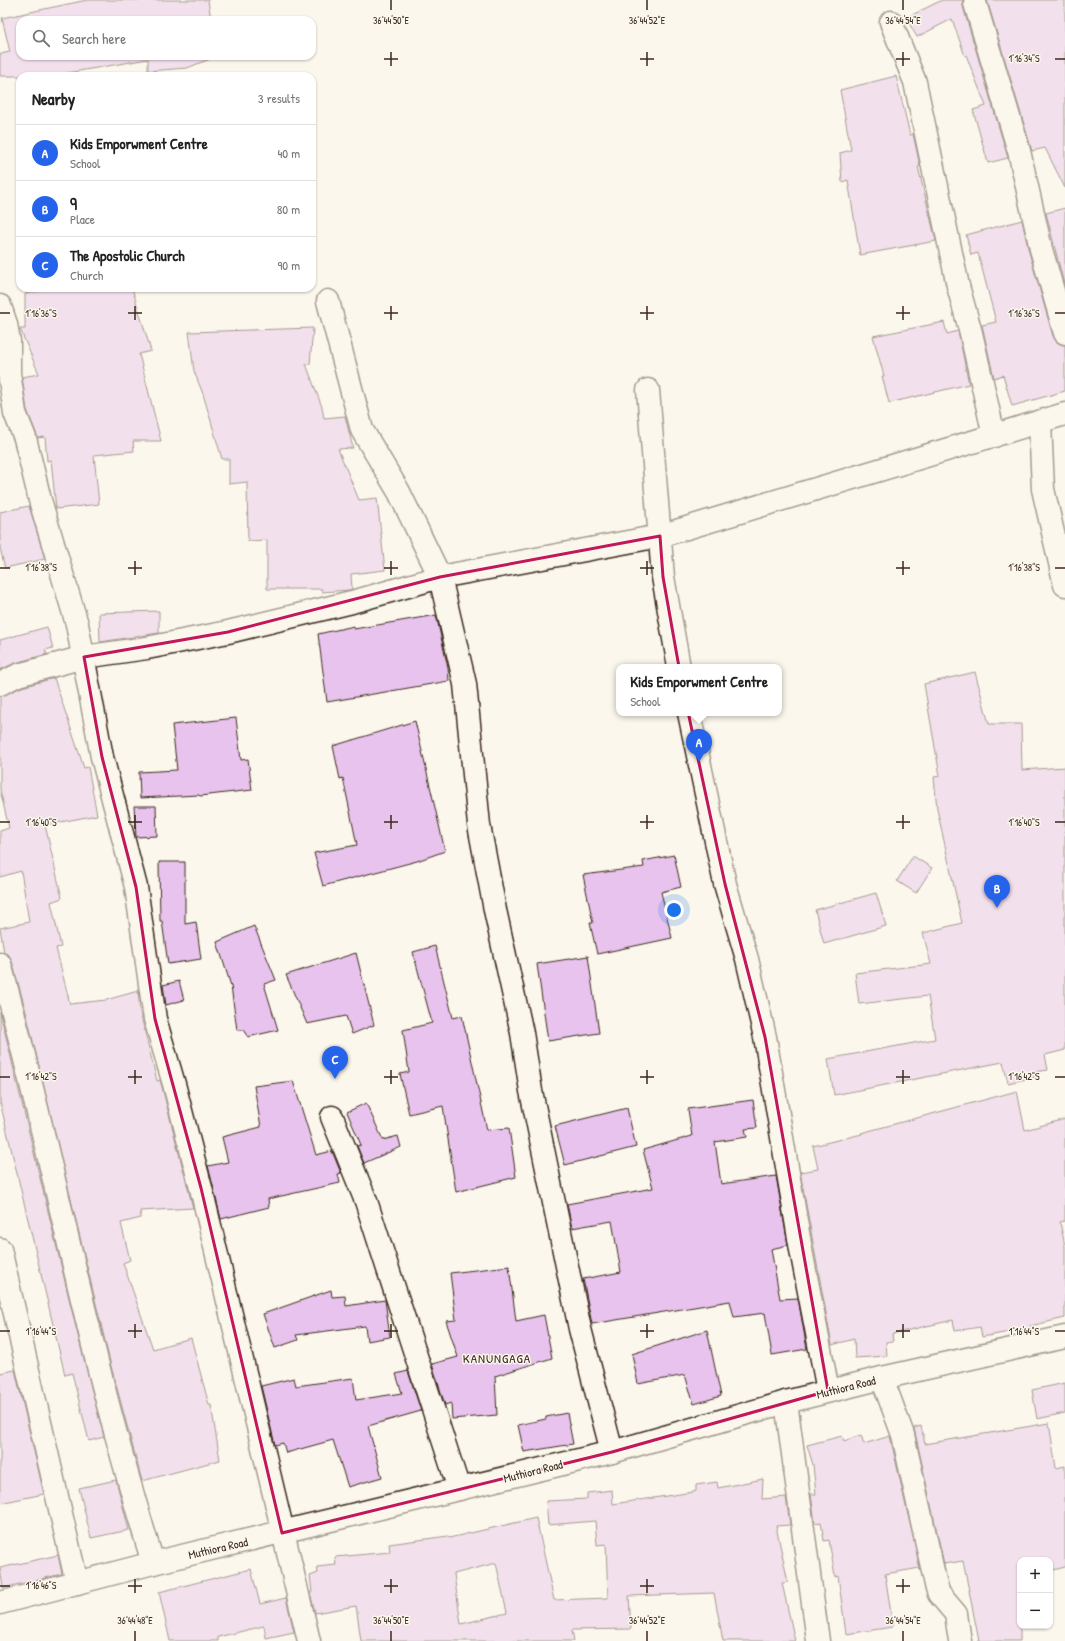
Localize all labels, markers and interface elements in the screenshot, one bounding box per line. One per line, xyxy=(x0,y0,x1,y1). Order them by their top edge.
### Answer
text: 36°44'50"E xyxy=(373,14,410,27)
text: 36°44'52"E xyxy=(629,14,666,27)
text: 36°44'54"E xyxy=(885,14,921,27)
search box xyxy=(16,16,316,60)
icon: search xyxy=(30,27,52,49)
text: Search here xyxy=(62,28,126,49)
text: 1°16'34"S xyxy=(1008,52,1040,65)
text: Nearby xyxy=(32,87,75,110)
text: 3 results xyxy=(258,89,300,107)
text: Kids Emporwment Centre xyxy=(70,133,208,154)
text: A xyxy=(42,144,48,162)
text: 40 m xyxy=(277,144,300,162)
text: School xyxy=(70,154,100,172)
text: q xyxy=(70,189,77,210)
text: B xyxy=(42,200,48,218)
text: 80 m xyxy=(277,200,300,218)
text: Place xyxy=(70,210,95,228)
text: The Apostolic Church xyxy=(70,245,185,266)
text: C xyxy=(41,256,49,274)
text: 90 m xyxy=(278,256,300,274)
text: Church xyxy=(70,266,103,284)
text: 1°16'36"S xyxy=(25,307,57,320)
text: 1°16'36"S xyxy=(1008,307,1040,320)
text: 1°16'38"S xyxy=(25,561,57,574)
text: 1°16'38"S xyxy=(1008,561,1040,574)
popup xyxy=(616,664,782,716)
text: Kids Emporwment Centre xyxy=(630,671,768,692)
text: School xyxy=(630,692,661,710)
pin: A xyxy=(686,729,712,762)
text: 1°16'40"S xyxy=(25,816,57,829)
text: 1°16'40"S xyxy=(1008,816,1040,829)
pin: B xyxy=(984,875,1010,908)
your location xyxy=(664,900,684,920)
pin: C xyxy=(322,1046,348,1079)
text: 1°16'42"S xyxy=(25,1070,57,1083)
text: 1°16'42"S xyxy=(1008,1070,1040,1083)
text: 1°16'44"S xyxy=(26,1325,57,1338)
text: 1°16'44"S xyxy=(1009,1325,1040,1338)
district label: KANUNGAGA xyxy=(463,1349,531,1367)
street label: Muthiora Road xyxy=(815,1371,878,1403)
street label: Muthiora Road xyxy=(502,1455,565,1487)
street label: Muthiora Road xyxy=(187,1533,250,1563)
map controls xyxy=(1017,1557,1053,1629)
button: + xyxy=(1017,1557,1053,1593)
text: 1°16'46"S xyxy=(26,1579,57,1592)
button: − xyxy=(1017,1593,1053,1629)
text: 36°44'48"E xyxy=(117,1614,153,1627)
text: 36°44'50"E xyxy=(373,1614,410,1627)
text: 36°44'52"E xyxy=(629,1614,666,1627)
text: 36°44'54"E xyxy=(885,1614,921,1627)

